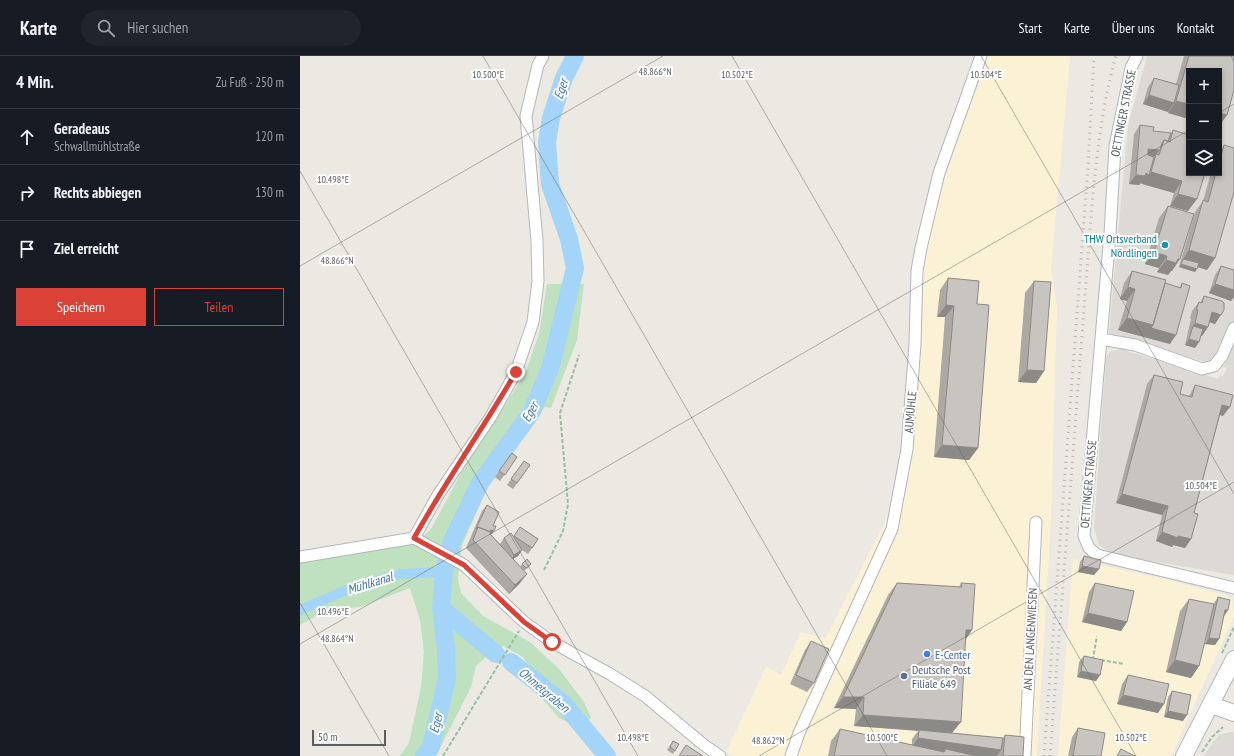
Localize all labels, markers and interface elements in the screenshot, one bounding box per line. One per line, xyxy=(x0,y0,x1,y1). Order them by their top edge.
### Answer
search box xyxy=(81,10,361,46)
text: Karte xyxy=(20,16,57,40)
icon: search xyxy=(95,17,117,39)
text: Hier suchen xyxy=(127,18,188,37)
text: Start xyxy=(1018,19,1042,37)
text: Karte xyxy=(1064,19,1090,37)
text: Über uns xyxy=(1112,19,1155,37)
text: Kontakt xyxy=(1177,19,1214,37)
text: 48.866°N xyxy=(638,65,672,78)
text: 10.500°E xyxy=(472,68,504,81)
text: 10.502°E xyxy=(721,68,753,81)
text: 10.504°E xyxy=(970,68,1002,81)
street label: OETTINGER STRASSE xyxy=(1107,68,1139,158)
map controls xyxy=(1186,68,1222,176)
button: + xyxy=(1186,68,1222,104)
text: 4 Min. xyxy=(16,71,54,93)
text: Zu Fuß · 250 m xyxy=(216,74,284,91)
water label: Eger xyxy=(550,74,573,101)
button: − xyxy=(1186,104,1222,140)
text: Geradeaus xyxy=(54,119,110,138)
icon: ahead xyxy=(16,126,38,148)
text: 120 m xyxy=(255,128,284,145)
text: Schwallmühlstraße xyxy=(54,138,140,155)
button: layers xyxy=(1186,140,1222,176)
text: 10.498°E xyxy=(317,173,349,186)
icon: right xyxy=(16,182,38,204)
text: Rechts abbiegen xyxy=(54,183,141,202)
text: 130 m xyxy=(255,184,284,201)
place label: THW Ortsverband Nördlingen xyxy=(1084,231,1157,260)
icon: arrive xyxy=(16,238,38,260)
text: Ziel erreicht xyxy=(54,239,119,258)
marker: THW Ortsverband Nördlingen xyxy=(1160,240,1170,250)
text: 48.866°N xyxy=(320,254,354,267)
button: Speichern xyxy=(16,288,146,326)
button: Teilen xyxy=(154,288,284,326)
route end xyxy=(507,363,525,381)
street label: AUMÜHLE xyxy=(901,390,919,434)
water label: Eger xyxy=(518,397,543,425)
street label: OETTINGER STRASSE xyxy=(1077,439,1099,529)
text: 10.504°E xyxy=(1185,479,1217,492)
water label: Mühlkanal xyxy=(345,567,397,598)
street label: AN DEN LANGENWIESEN xyxy=(1020,587,1040,691)
text: 10.496°E xyxy=(317,605,349,618)
text: 48.864°N xyxy=(320,632,354,645)
route start xyxy=(543,633,561,651)
place label: E-Center xyxy=(935,647,971,662)
marker: E-Center xyxy=(922,649,932,659)
place label: Deutsche Post Filiale 649 xyxy=(912,662,971,691)
water label: Ohmetgraben xyxy=(515,664,574,717)
marker: Deutsche Post Filiale 649 xyxy=(899,671,909,681)
water label: Eger xyxy=(425,709,447,735)
scale bar xyxy=(312,728,386,747)
text: 50 m xyxy=(318,730,337,744)
text: 10.498°E xyxy=(617,731,649,744)
text: 10.500°E xyxy=(866,731,898,744)
text: 10.502°E xyxy=(1115,731,1147,744)
text: 48.862°N xyxy=(751,734,785,747)

